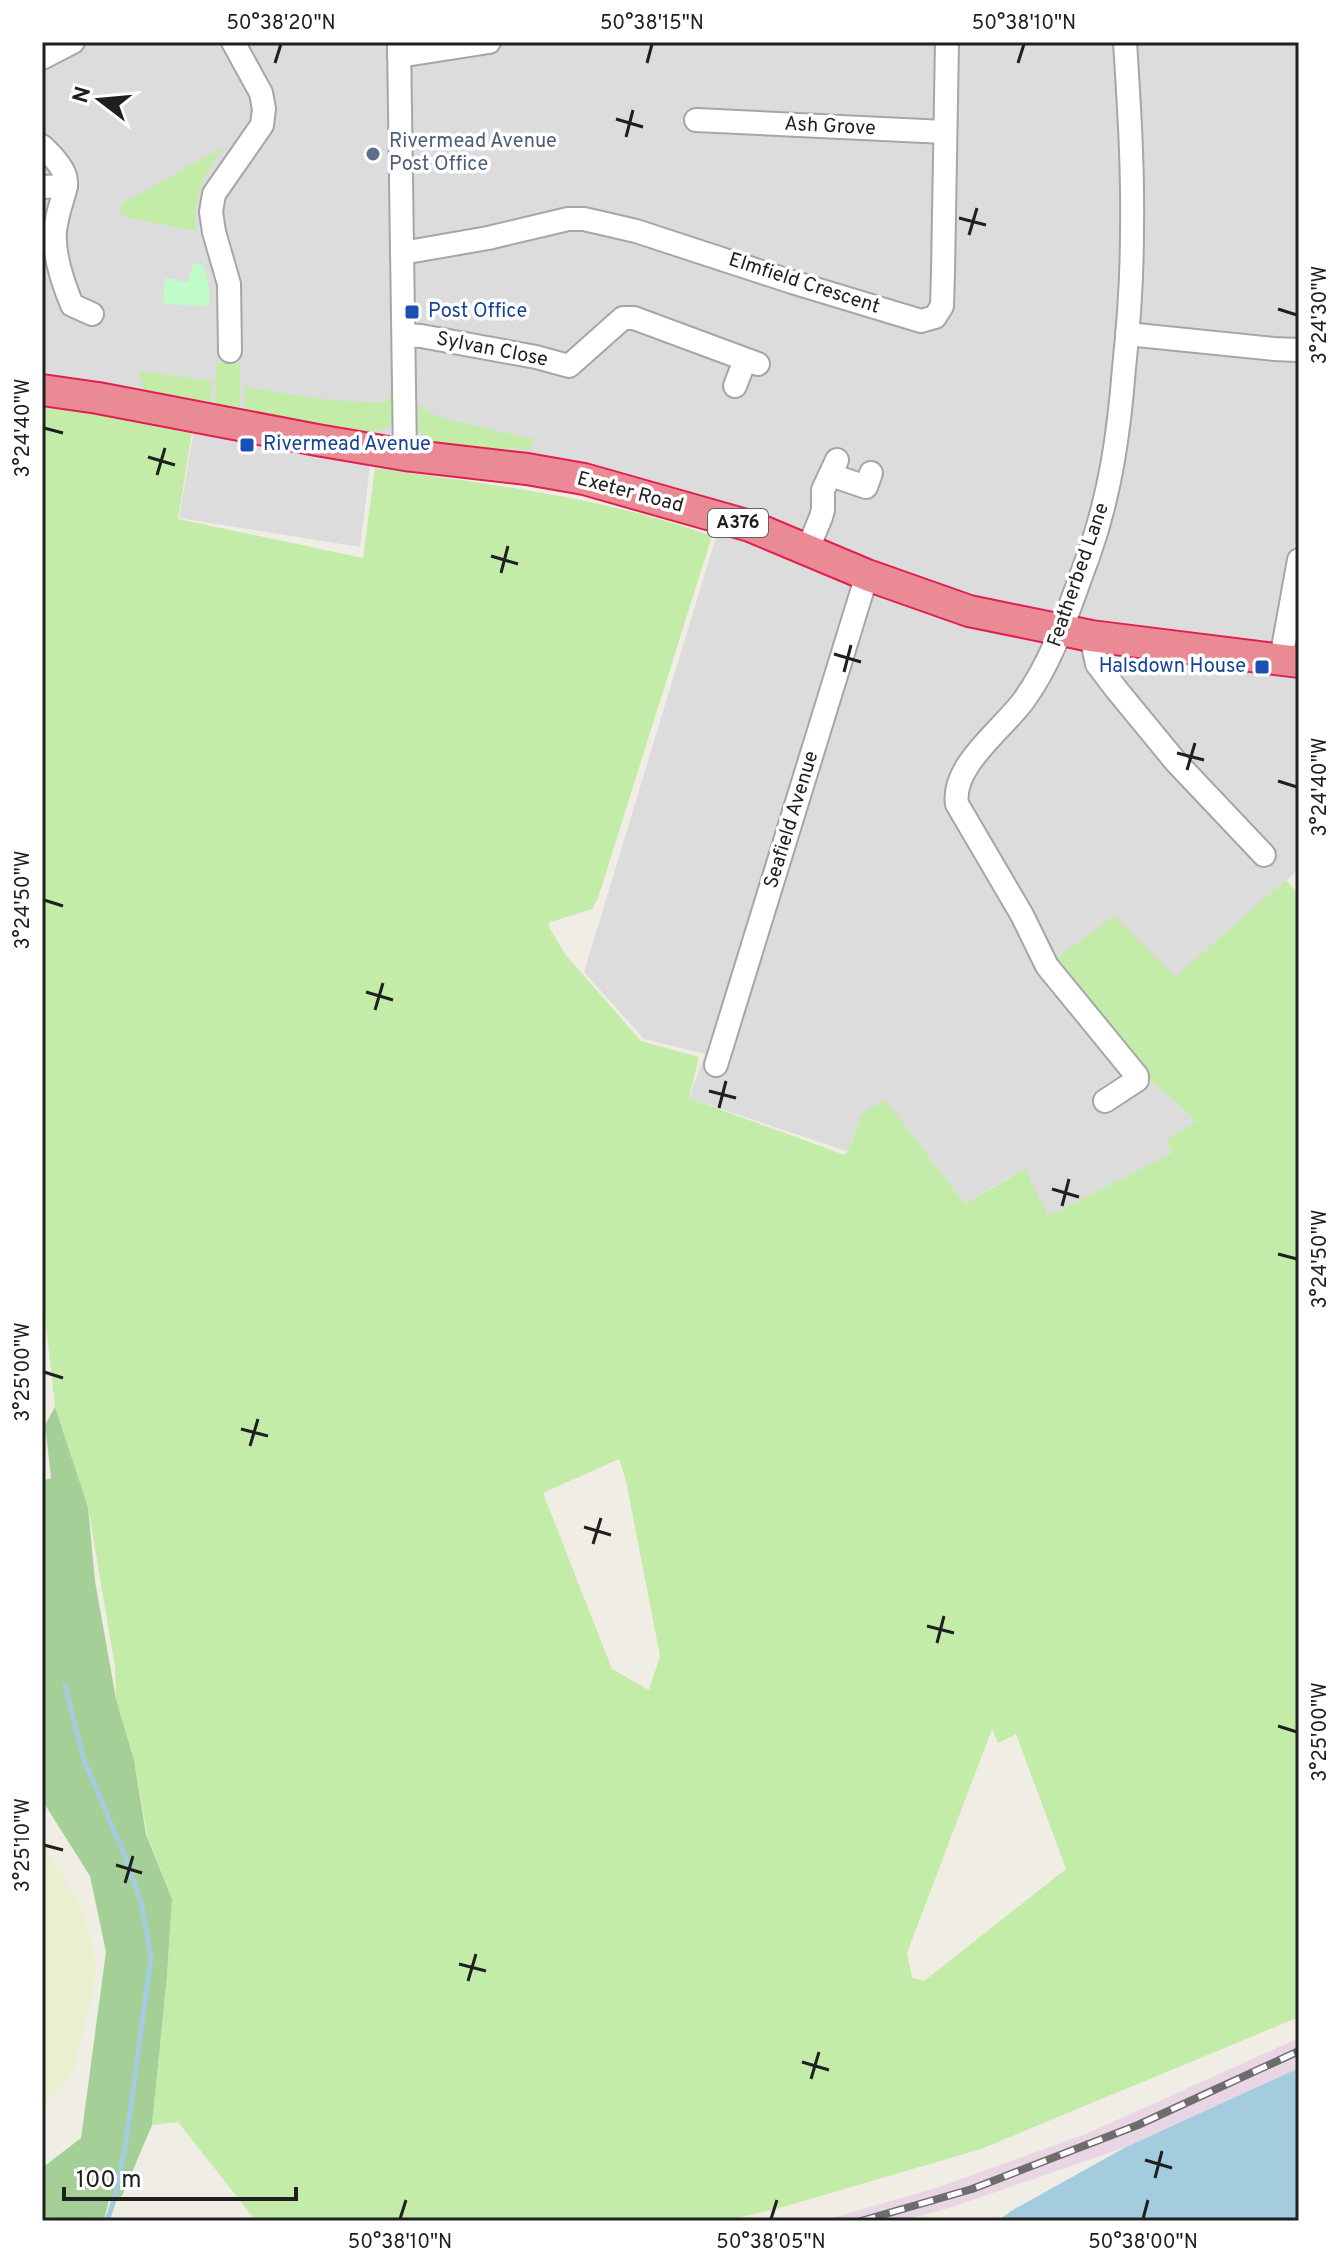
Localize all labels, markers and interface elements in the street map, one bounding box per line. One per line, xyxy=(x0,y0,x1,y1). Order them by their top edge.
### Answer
text: 50°38'20"N xyxy=(226,11,336,37)
text: 50°38'15"N xyxy=(600,11,704,37)
text: 50°38'10"N xyxy=(972,11,1076,37)
north arrow xyxy=(60,60,140,140)
text: N xyxy=(68,84,98,106)
street label: Ash Grove xyxy=(783,112,877,142)
place label: Rivermead Avenue Post Office xyxy=(389,129,557,178)
marker: Rivermead Avenue Post Office xyxy=(364,145,382,163)
street label: Elmfield Crescent xyxy=(725,247,883,321)
text: 3°24'30"W xyxy=(1308,266,1334,364)
place label: Post Office xyxy=(428,299,527,325)
marker: Post Office xyxy=(403,303,421,321)
street label: Sylvan Close xyxy=(434,326,550,374)
text: 3°24'40"W xyxy=(11,378,37,478)
place label: Rivermead Avenue xyxy=(263,432,431,458)
marker: Rivermead Avenue xyxy=(238,436,256,454)
street label: Exeter Road xyxy=(574,466,686,520)
street label: Featherbed Lane xyxy=(1042,499,1116,651)
road number: A376 xyxy=(708,509,768,537)
place label: Halsdown House xyxy=(1099,654,1246,680)
marker: Halsdown House xyxy=(1253,658,1271,676)
text: 3°24'40"W xyxy=(1308,737,1334,837)
street label: Seafield Avenue xyxy=(759,748,825,892)
text: 3°24'50"W xyxy=(11,850,37,950)
text: 3°24'50"W xyxy=(1308,1209,1334,1309)
text: 3°25'00"W xyxy=(11,1322,37,1422)
text: 3°25'00"W xyxy=(1308,1682,1334,1782)
text: 3°25'10"W xyxy=(11,1798,37,1892)
scale bar xyxy=(64,2151,296,2201)
text: 100 m xyxy=(76,2166,142,2196)
text: 50°38'10"N xyxy=(348,2230,452,2256)
text: 50°38'05"N xyxy=(716,2230,826,2256)
text: 50°38'00"N xyxy=(1088,2230,1198,2256)

